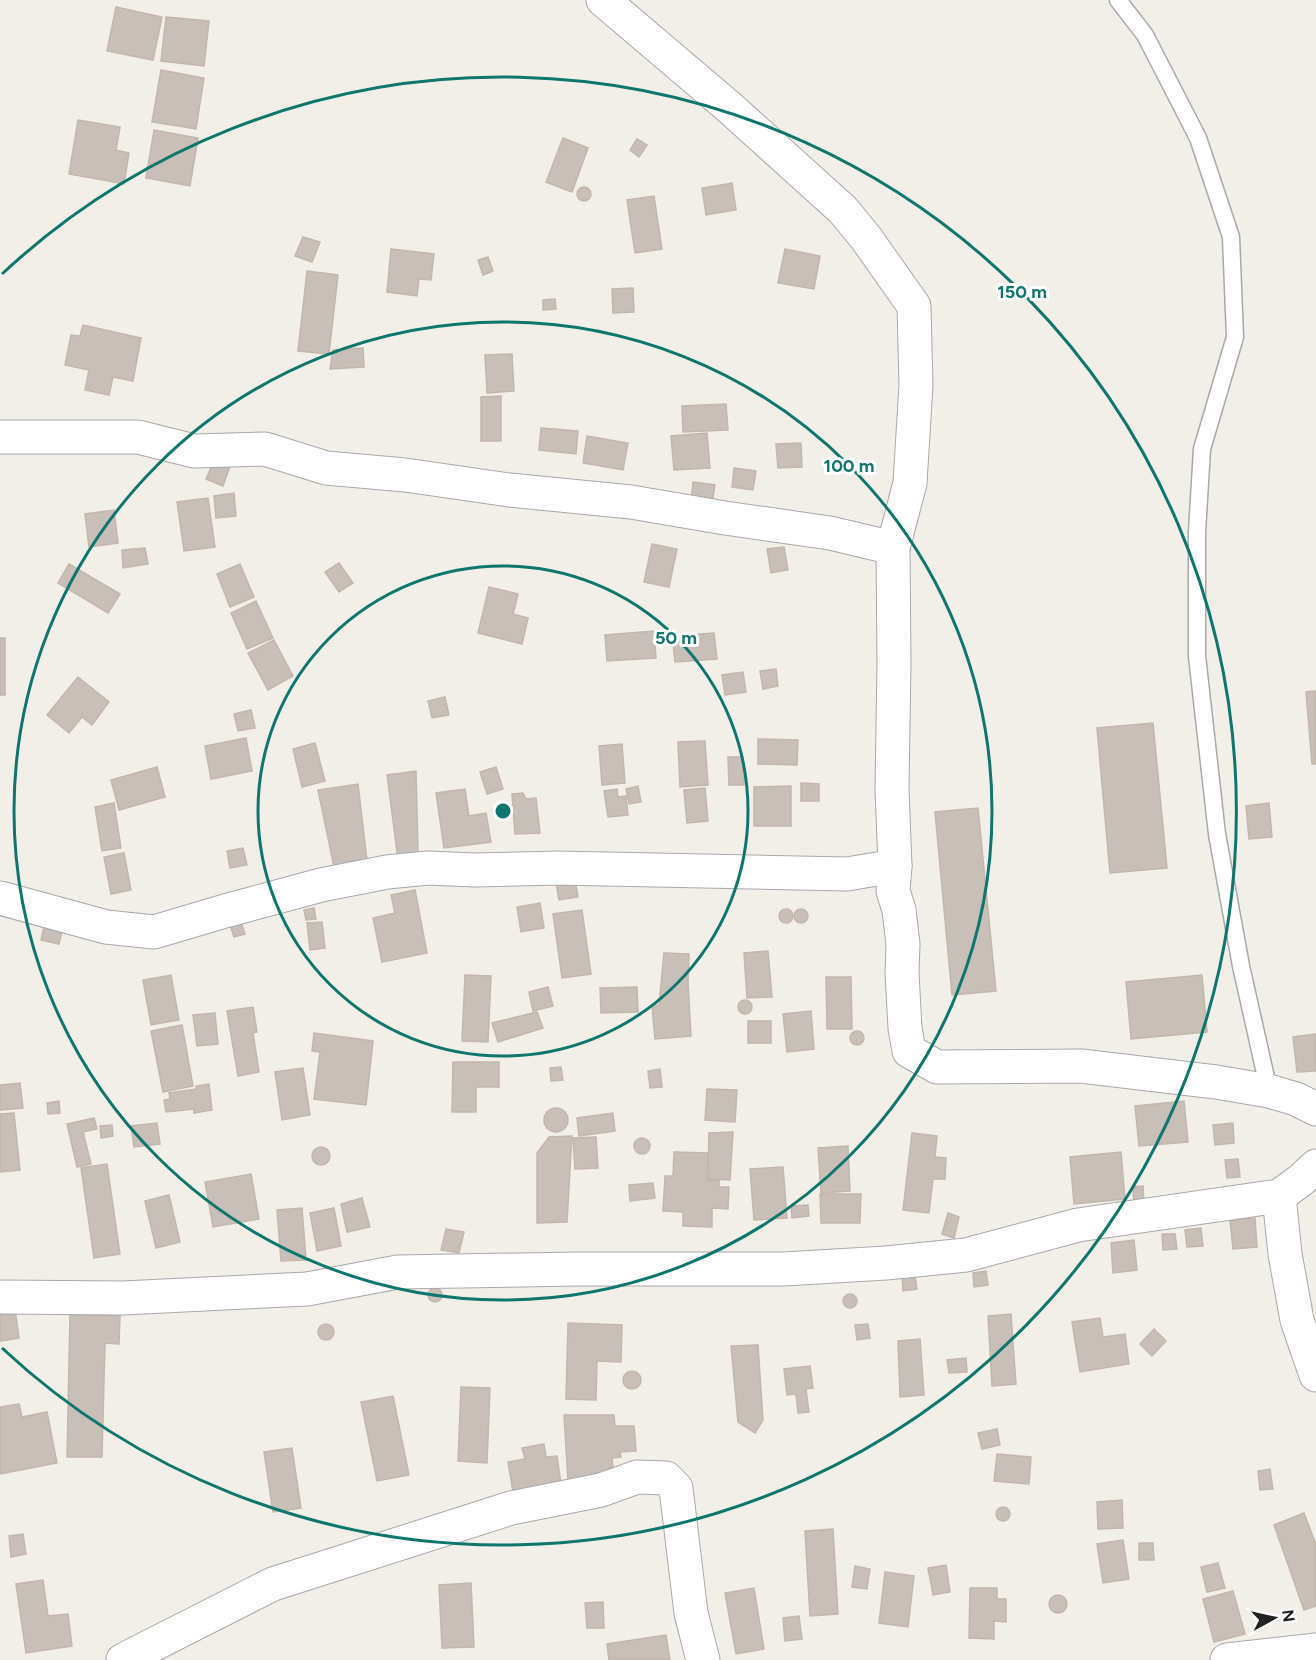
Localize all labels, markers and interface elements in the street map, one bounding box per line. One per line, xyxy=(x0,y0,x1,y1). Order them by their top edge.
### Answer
text: 150 m xyxy=(997,281,1047,303)
text: 100 m xyxy=(824,455,874,477)
text: 50 m xyxy=(655,627,697,649)
centre of rings xyxy=(493,801,513,821)
north arrow xyxy=(1244,1588,1304,1648)
text: N xyxy=(1278,1609,1299,1623)

